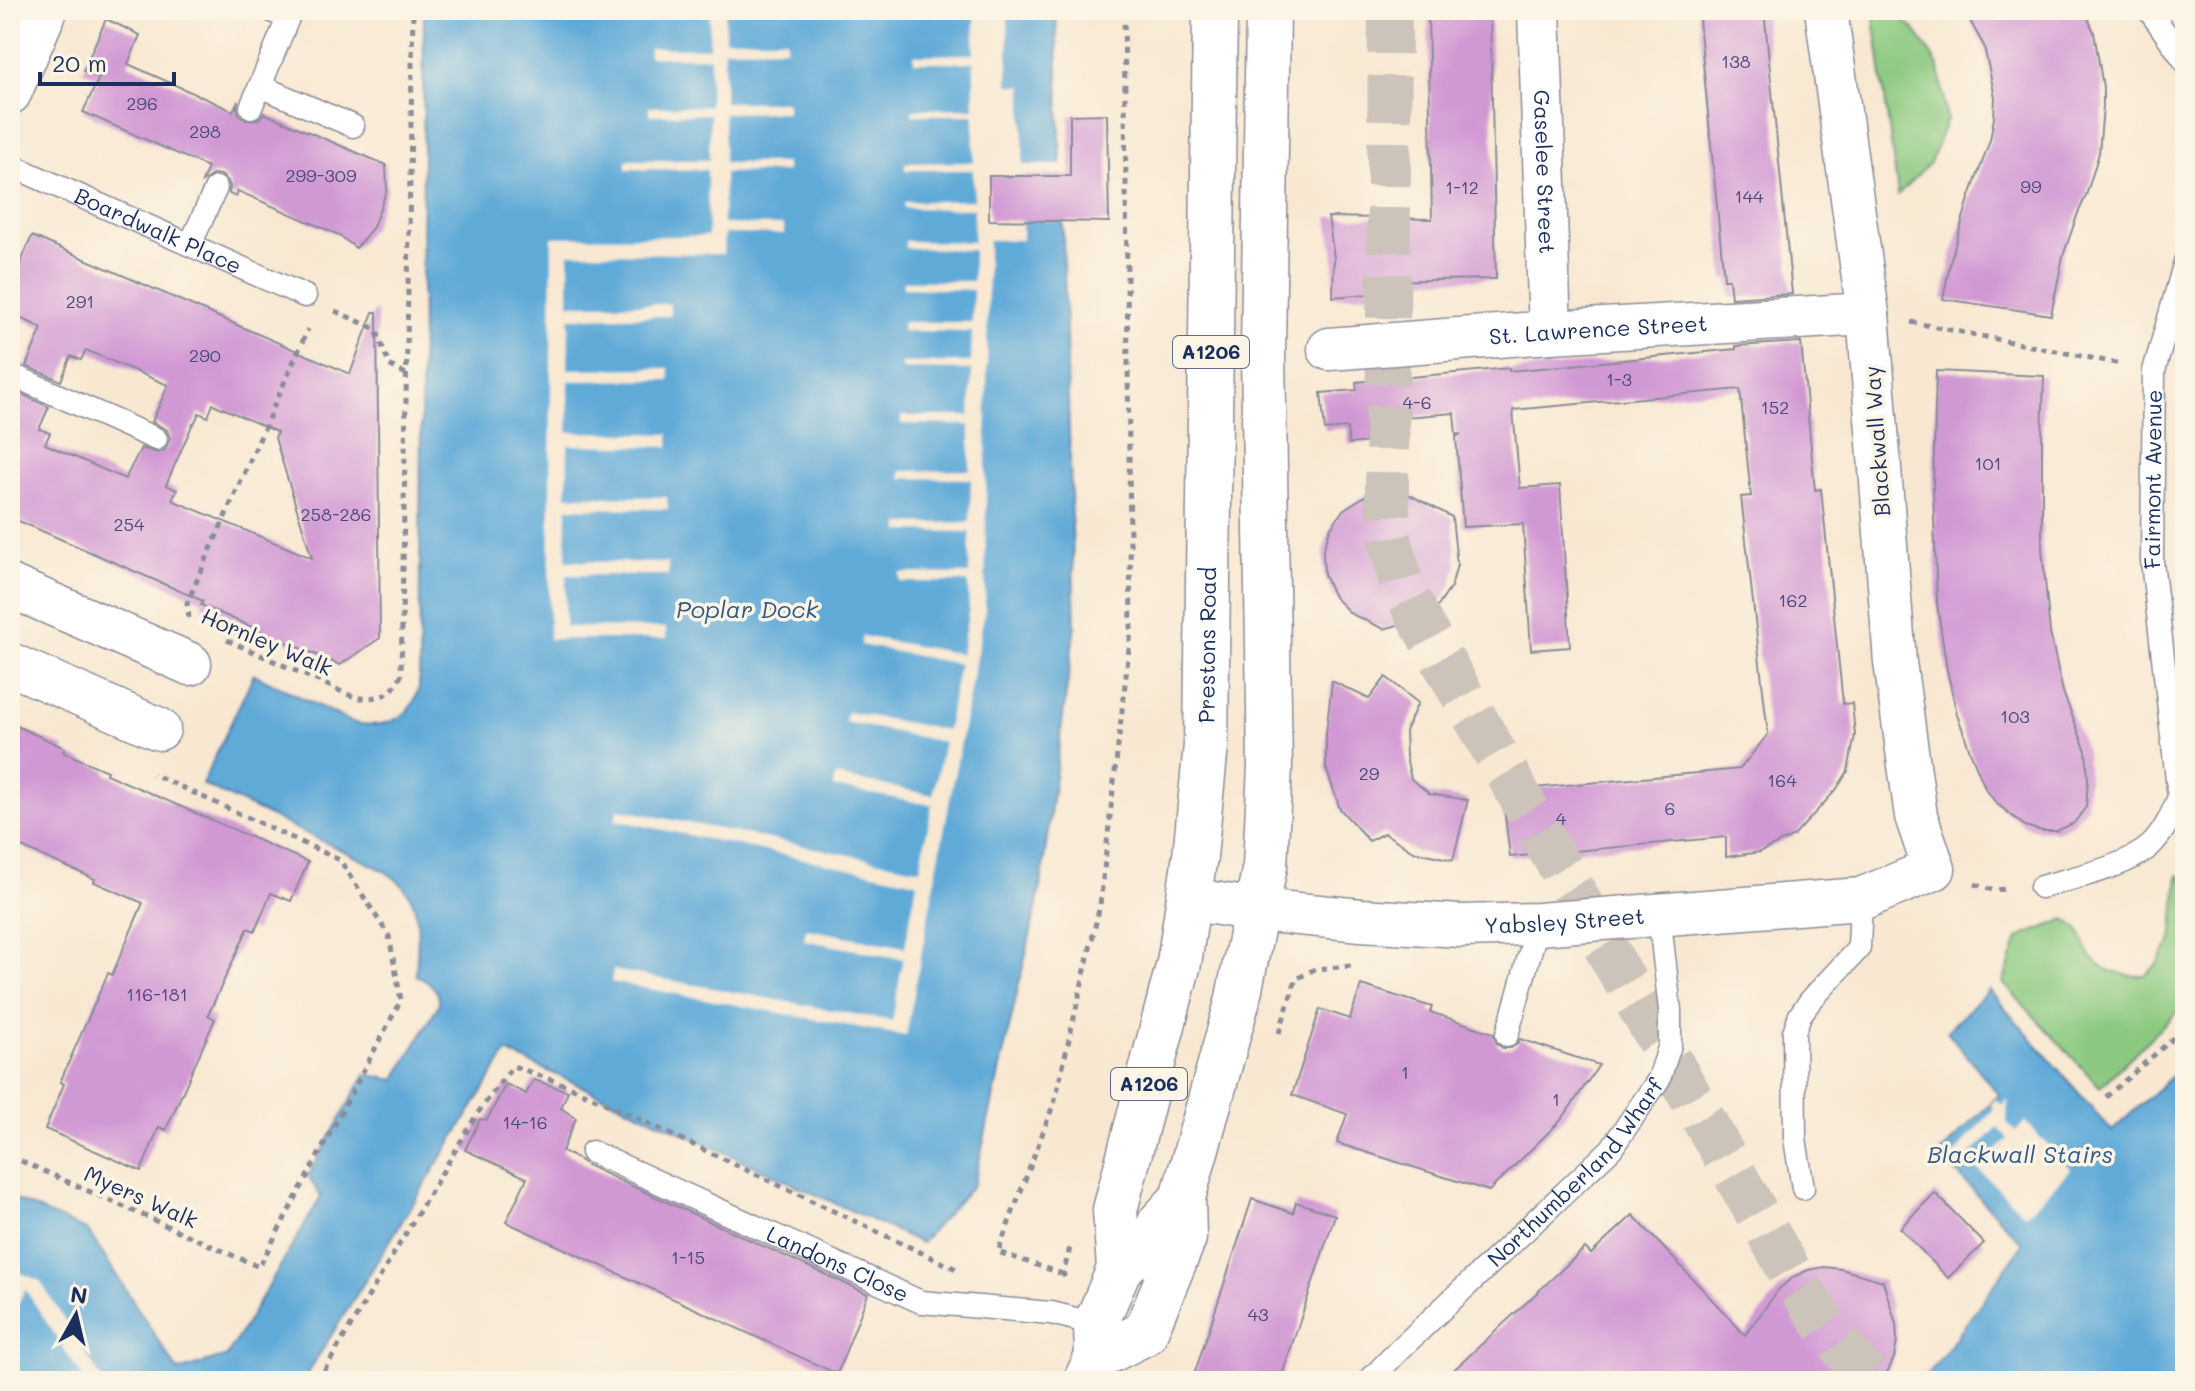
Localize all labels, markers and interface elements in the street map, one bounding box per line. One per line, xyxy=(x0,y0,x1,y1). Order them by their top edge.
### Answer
scale bar xyxy=(40,36,174,86)
text: 20 m xyxy=(52,47,107,78)
house number: 138 xyxy=(1721,49,1751,73)
street label: Gaselee Street xyxy=(1528,89,1562,254)
house number: 296 xyxy=(126,91,158,115)
house number: 298 xyxy=(189,119,221,143)
house number: 299-309 xyxy=(285,163,357,187)
house number: 99 xyxy=(2020,174,2042,198)
house number: 1-12 xyxy=(1445,175,1479,199)
street label: Boardwalk Place xyxy=(70,181,246,280)
house number: 144 xyxy=(1734,184,1764,208)
house number: 291 xyxy=(66,289,94,313)
street label: St. Lawrence Street xyxy=(1488,308,1708,351)
road number: A1206 xyxy=(1173,336,1249,368)
house number: 290 xyxy=(189,343,221,367)
street label: Blackwall Way xyxy=(1857,365,1896,517)
house number: 1-3 xyxy=(1606,367,1632,391)
street label: Fairmont Avenue xyxy=(2137,389,2168,571)
house number: 4-6 xyxy=(1402,390,1432,414)
house number: 152 xyxy=(1761,395,1789,419)
house number: 101 xyxy=(1974,451,2002,475)
house number: 258-286 xyxy=(301,502,371,526)
house number: 254 xyxy=(113,512,145,536)
street label: Prestons Road xyxy=(1191,567,1222,723)
house number: 162 xyxy=(1779,588,1807,612)
water label: Poplar Dock xyxy=(676,593,819,624)
street label: Hornley Walk xyxy=(197,601,337,682)
house number: 103 xyxy=(2000,704,2030,728)
house number: 29 xyxy=(1359,761,1380,785)
house number: 164 xyxy=(1767,768,1797,792)
house number: 6 xyxy=(1665,796,1675,820)
house number: 4 xyxy=(1556,806,1567,830)
street label: Yabsley Street xyxy=(1484,901,1646,939)
house number: 116-181 xyxy=(126,982,188,1006)
house number: 1 xyxy=(1401,1060,1409,1084)
road number: A1206 xyxy=(1111,1068,1187,1100)
street label: Northumberland Wharf xyxy=(1481,1072,1670,1273)
house number: 1 xyxy=(1552,1087,1560,1111)
house number: 14-16 xyxy=(502,1110,548,1134)
water label: Blackwall Stairs xyxy=(1927,1138,2113,1169)
street label: Myers Walk xyxy=(80,1159,203,1235)
street label: Landons Close xyxy=(762,1219,914,1308)
house number: 1-15 xyxy=(671,1245,705,1269)
north arrow xyxy=(36,1275,116,1355)
text: N xyxy=(69,1279,89,1310)
house number: 43 xyxy=(1247,1302,1269,1326)

